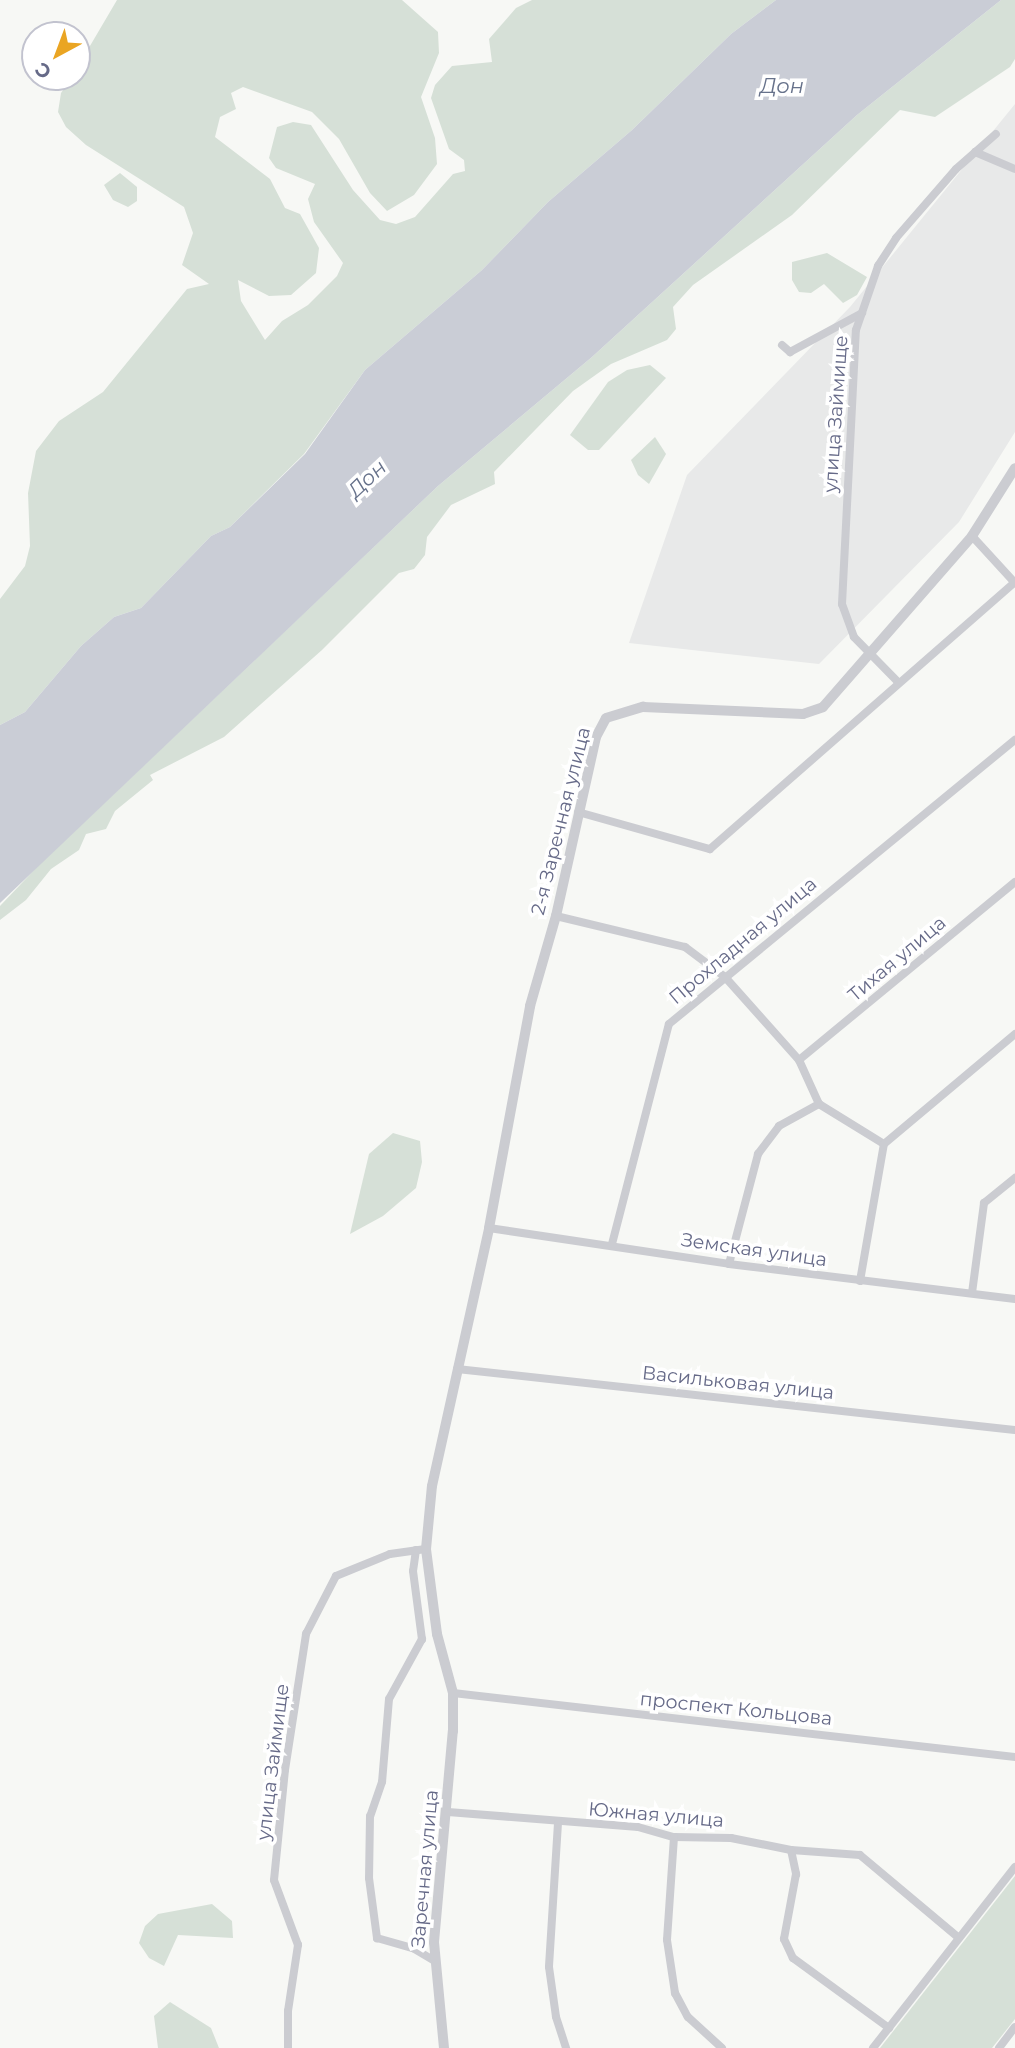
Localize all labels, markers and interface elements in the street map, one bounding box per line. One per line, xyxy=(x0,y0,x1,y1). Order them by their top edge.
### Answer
north arrow xyxy=(21,21,91,91)
text: С xyxy=(30,58,56,84)
water label: Дон xyxy=(760,73,804,99)
street label: улица Займище xyxy=(819,335,853,493)
water label: Дон xyxy=(342,455,392,503)
street label: 2-я Заречная улица xyxy=(527,725,595,917)
street label: Прохладная улица xyxy=(665,873,821,1009)
street label: Тихая улица xyxy=(843,911,951,1007)
street label: Земская улица xyxy=(680,1228,828,1272)
street label: Васильковая улица xyxy=(641,1362,835,1404)
street label: улица Займище xyxy=(252,1682,294,1842)
street label: проспект Кольцова xyxy=(639,1688,833,1730)
street label: Заречная улица xyxy=(407,1789,443,1949)
street label: Южная улица xyxy=(587,1798,725,1832)

